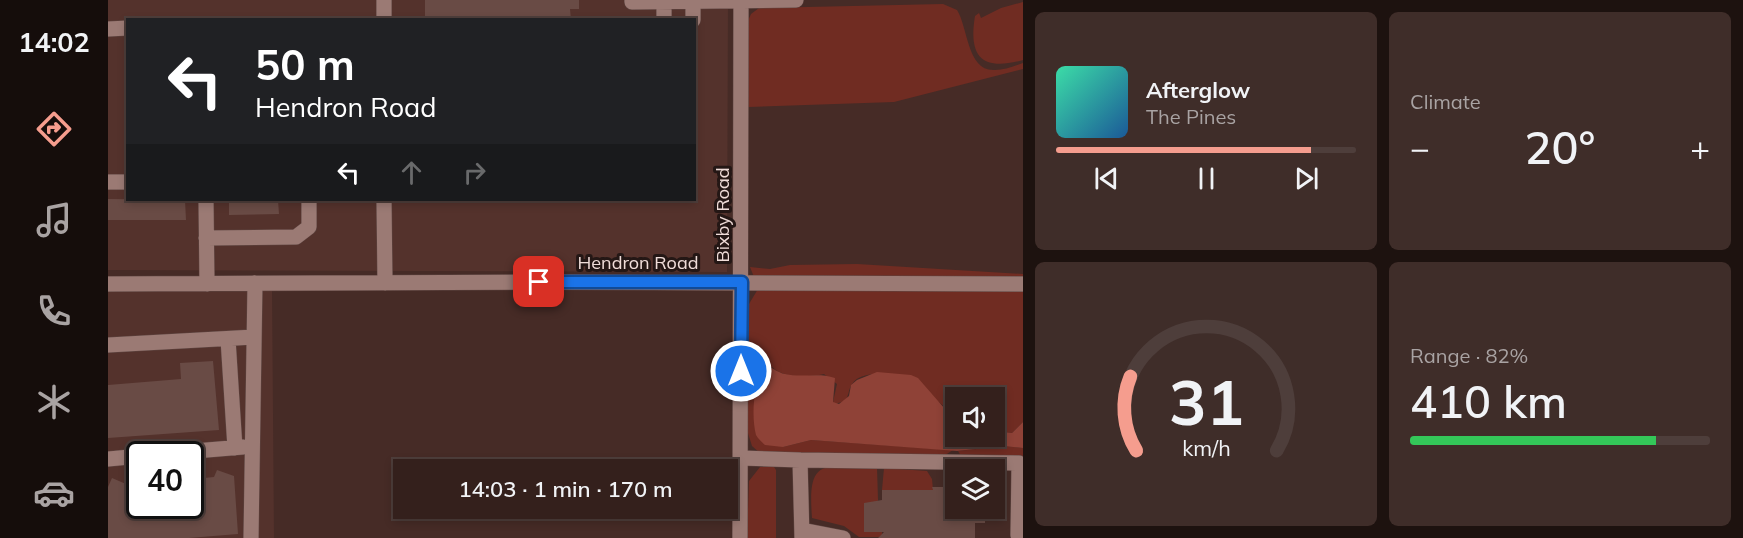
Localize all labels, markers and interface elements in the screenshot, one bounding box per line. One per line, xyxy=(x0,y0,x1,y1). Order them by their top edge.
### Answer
text: 14:02 xyxy=(18,25,90,59)
text: 50 m xyxy=(255,38,355,91)
icon: left xyxy=(156,42,234,120)
text: Afterglow xyxy=(1146,76,1250,104)
text: Climate xyxy=(1410,89,1481,114)
text: Hendron Road xyxy=(255,90,437,124)
text: The Pines xyxy=(1146,104,1236,129)
icon: directions xyxy=(33,108,75,150)
text: 20° xyxy=(1525,119,1595,175)
text: − xyxy=(1410,127,1430,168)
text: + xyxy=(1690,127,1710,168)
icon: left xyxy=(332,156,365,189)
icon: ahead xyxy=(395,156,428,189)
icon: right xyxy=(458,156,491,189)
icon: previous xyxy=(1090,162,1123,195)
icon: pause xyxy=(1190,162,1223,195)
icon: next xyxy=(1290,162,1323,195)
street label: Bixby Road xyxy=(711,167,734,263)
icon: music xyxy=(33,199,75,241)
street label: Hendron Road xyxy=(578,251,699,274)
pin xyxy=(513,256,564,307)
icon: arrive xyxy=(522,265,555,298)
icon: phone xyxy=(33,290,75,332)
position arrow xyxy=(709,339,773,403)
text: Range · 82% xyxy=(1410,343,1528,368)
text: 31 xyxy=(1169,362,1243,441)
text: 410 km xyxy=(1410,373,1567,429)
icon: climate xyxy=(33,381,75,423)
map controls xyxy=(945,387,1005,519)
button: sound xyxy=(945,387,1005,447)
text: km/h xyxy=(1182,434,1230,461)
speed limit sign: 40 xyxy=(126,441,204,519)
button: layers xyxy=(945,459,1005,519)
icon: car xyxy=(33,472,75,514)
text: 14:03 · 1 min · 170 m xyxy=(458,475,673,503)

